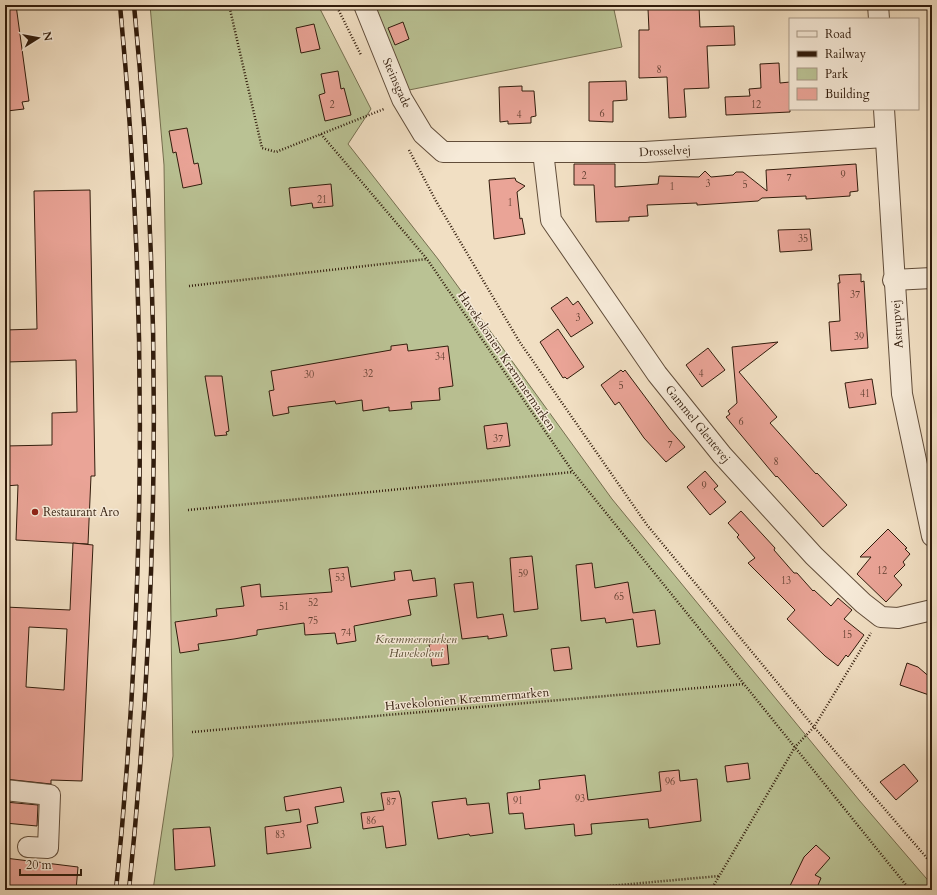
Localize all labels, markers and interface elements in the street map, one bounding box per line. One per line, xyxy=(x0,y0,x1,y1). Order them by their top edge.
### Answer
north arrow xyxy=(18,18,58,58)
legend xyxy=(789,18,919,110)
text: Road xyxy=(825,26,852,42)
text: N xyxy=(39,30,56,43)
text: Railway xyxy=(825,46,867,62)
street label: Steinsgade xyxy=(379,55,415,111)
house number: 8 xyxy=(656,63,662,77)
text: Park xyxy=(825,66,849,82)
text: Building xyxy=(825,86,870,102)
house number: 2 xyxy=(329,98,335,112)
house number: 12 xyxy=(751,98,761,112)
house number: 6 xyxy=(599,107,605,121)
house number: 4 xyxy=(516,108,522,122)
street label: Drosselvej xyxy=(639,142,691,160)
house number: 9 xyxy=(840,168,846,182)
house number: 2 xyxy=(581,169,587,183)
house number: 7 xyxy=(786,171,792,185)
house number: 3 xyxy=(705,177,711,191)
house number: 5 xyxy=(742,178,748,192)
house number: 1 xyxy=(669,180,675,194)
house number: 21 xyxy=(317,193,327,207)
house number: 1 xyxy=(507,196,513,210)
house number: 35 xyxy=(798,232,808,246)
street label: Havekolonien Kræmmermarken xyxy=(454,288,560,434)
house number: 37 xyxy=(850,288,860,302)
street label: Astrupvej xyxy=(887,299,907,349)
house number: 3 xyxy=(575,311,581,325)
house number: 39 xyxy=(854,330,864,344)
house number: 34 xyxy=(435,350,445,364)
house number: 32 xyxy=(363,367,373,381)
house number: 4 xyxy=(698,367,704,381)
house number: 30 xyxy=(304,368,314,382)
house number: 5 xyxy=(618,379,624,393)
street label: Gammel Glentevej xyxy=(662,382,734,466)
house number: 41 xyxy=(860,387,870,401)
house number: 6 xyxy=(738,415,744,429)
house number: 37 xyxy=(493,432,503,446)
house number: 7 xyxy=(667,438,673,452)
house number: 8 xyxy=(773,455,779,469)
house number: 9 xyxy=(701,479,707,493)
place label: Restaurant Aro xyxy=(43,504,120,520)
marker: Restaurant Aro xyxy=(30,507,40,517)
house number: 12 xyxy=(877,564,887,578)
house number: 59 xyxy=(518,567,528,581)
house number: 53 xyxy=(335,571,345,585)
house number: 13 xyxy=(781,574,791,588)
house number: 65 xyxy=(614,590,624,604)
house number: 52 xyxy=(308,596,318,610)
house number: 51 xyxy=(279,600,289,614)
house number: 75 xyxy=(308,614,318,628)
house number: 74 xyxy=(341,626,351,640)
house number: 15 xyxy=(842,628,852,642)
park label: Kræmmermarken Havekoloni xyxy=(375,631,457,661)
street label: Havekolonien Kræmmermarken xyxy=(384,684,550,714)
house number: 96 xyxy=(665,775,675,789)
house number: 93 xyxy=(575,792,585,806)
house number: 91 xyxy=(513,794,523,808)
house number: 87 xyxy=(386,795,396,809)
house number: 86 xyxy=(366,814,376,828)
house number: 83 xyxy=(275,828,285,842)
scale bar xyxy=(20,851,81,877)
text: 20 m xyxy=(26,857,53,873)

